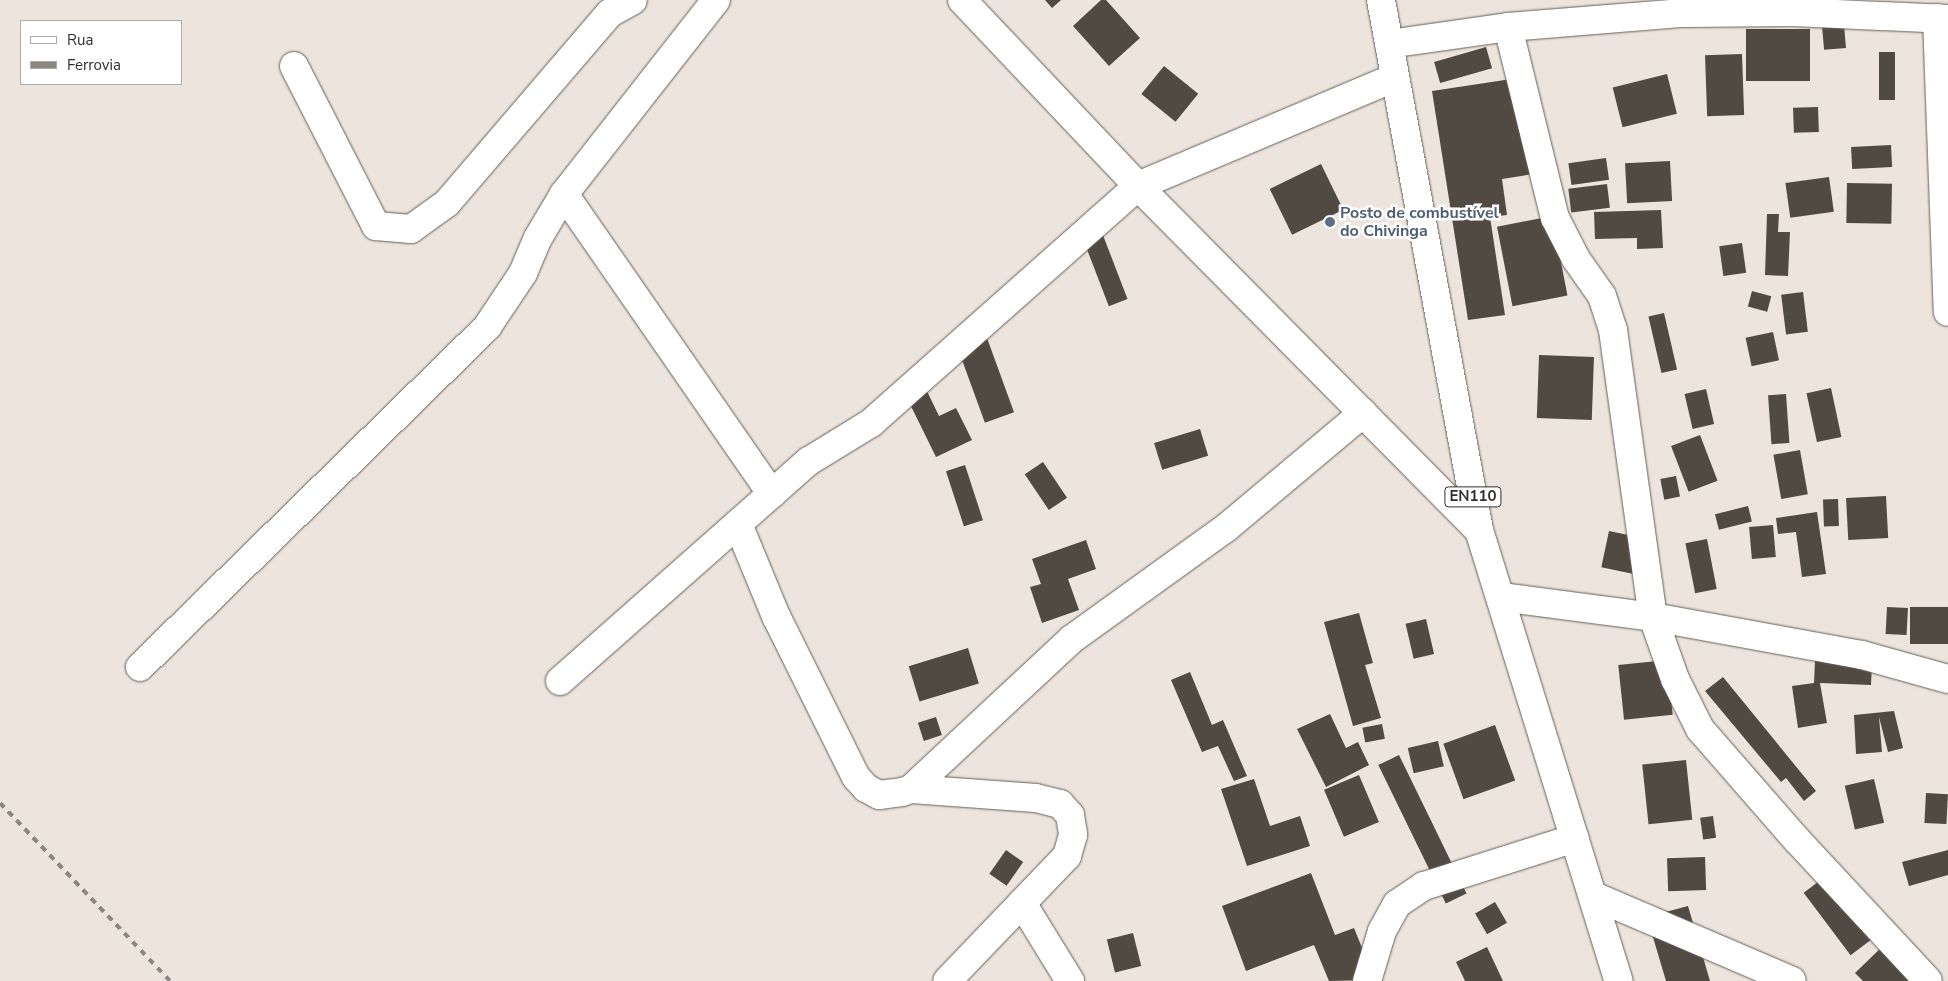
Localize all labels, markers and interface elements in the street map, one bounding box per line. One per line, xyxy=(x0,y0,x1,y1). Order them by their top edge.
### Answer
legend xyxy=(20,20,182,85)
text: Rua xyxy=(67,30,93,50)
text: Ferrovia xyxy=(67,55,121,75)
place label: Posto de combustível do Chivinga xyxy=(1340,203,1499,241)
marker: Posto de combustível do Chivinga xyxy=(1324,216,1336,228)
road number: EN110 xyxy=(1444,484,1502,510)

